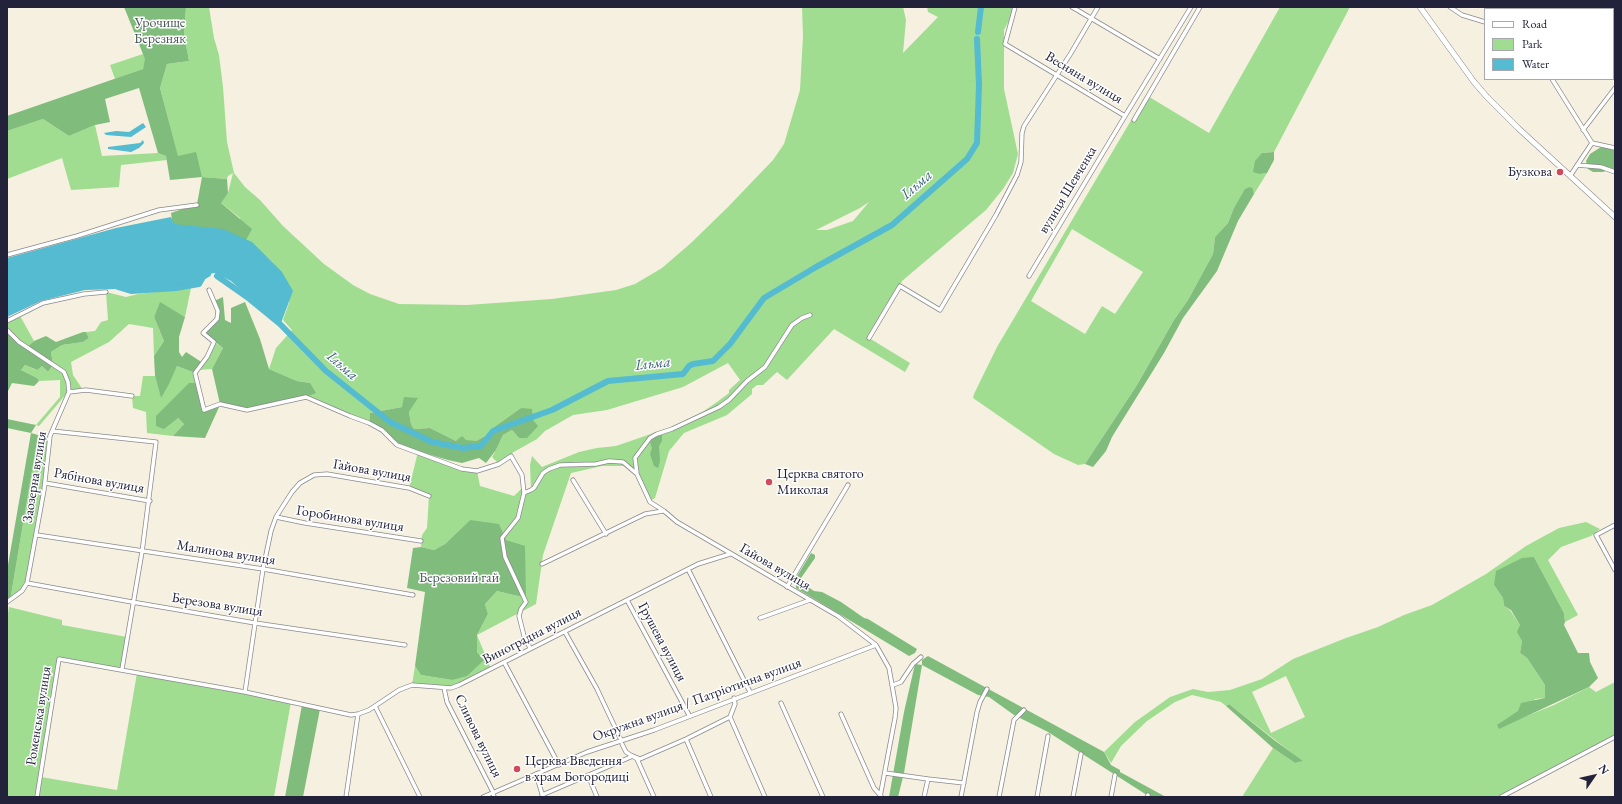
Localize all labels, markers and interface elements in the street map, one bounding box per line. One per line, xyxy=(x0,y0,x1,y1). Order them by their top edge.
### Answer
legend xyxy=(1484,8,1614,80)
park label: Урочище Березняк xyxy=(134,15,186,48)
text: Road xyxy=(1522,16,1547,32)
text: Park xyxy=(1522,36,1542,52)
street label: Весняна вулиця xyxy=(1042,48,1126,108)
text: Water xyxy=(1522,56,1549,72)
street label: вулиця Шевченка xyxy=(1035,143,1101,237)
place label: Бузкова xyxy=(1508,164,1552,180)
water label: Ільма xyxy=(898,167,936,203)
marker: Бузкова xyxy=(1555,167,1565,177)
water label: Ільма xyxy=(323,348,361,384)
water label: Ільма xyxy=(634,353,672,375)
street label: Заозерна вулиця xyxy=(19,430,51,524)
street label: Гайова вулиця xyxy=(332,456,412,486)
street label: Рябінова вулиця xyxy=(53,465,145,497)
place label: Церква святого Миколая xyxy=(777,466,864,498)
marker: Церква святого Миколая xyxy=(764,477,774,487)
street label: Горобинова вулиця xyxy=(295,502,405,536)
street label: Малинова вулиця xyxy=(175,537,277,569)
street label: Гайова вулиця xyxy=(737,540,813,594)
park label: Березовий гай xyxy=(419,570,499,586)
street label: Березова вулиця xyxy=(170,590,264,620)
street label: Грушева вулиця xyxy=(634,599,690,685)
street label: Виноградна вулиця xyxy=(480,604,584,668)
street label: Окружна вулиця / Патріотична вулиця xyxy=(590,654,804,746)
street label: Роменська вулиця xyxy=(23,665,55,767)
street label: Сливова вулиця xyxy=(451,692,505,780)
place label: Церква Введення в храм Богородиці xyxy=(525,753,629,786)
north arrow xyxy=(1574,756,1614,796)
text: N xyxy=(1596,762,1612,777)
marker: Церква Введення в храм Богородиці xyxy=(512,764,522,774)

